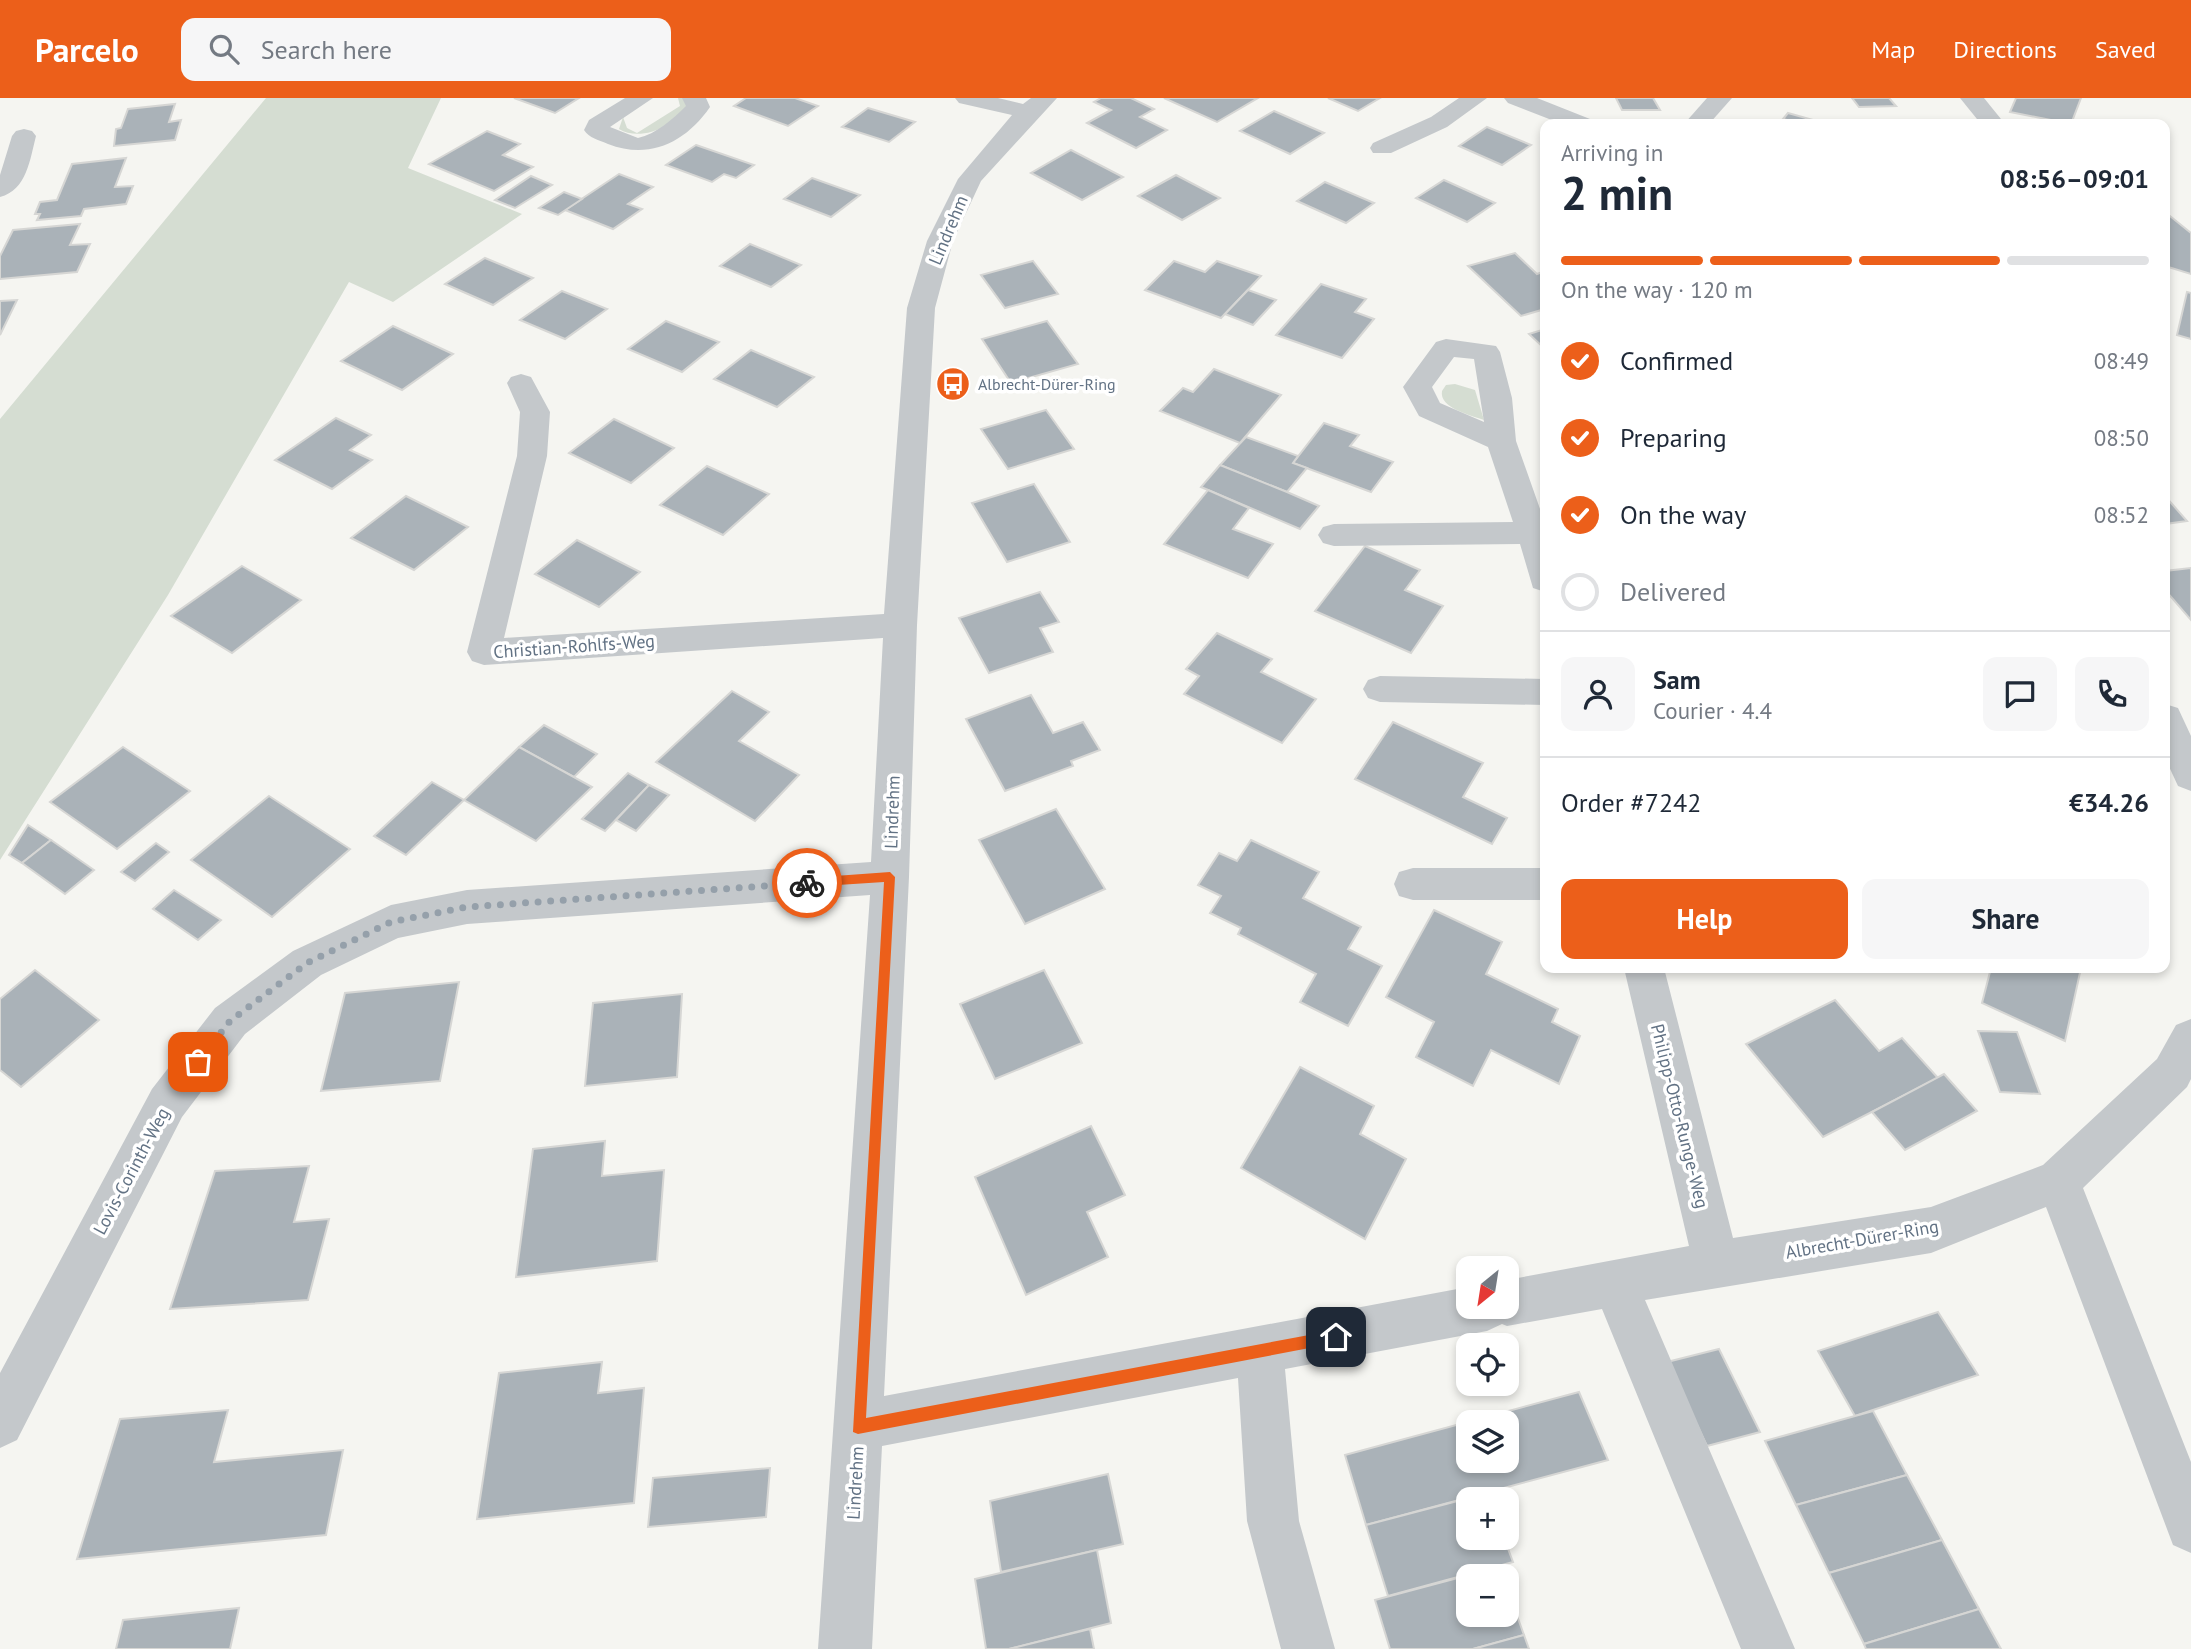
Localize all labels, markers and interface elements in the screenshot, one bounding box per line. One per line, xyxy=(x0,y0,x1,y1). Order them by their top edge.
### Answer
search box xyxy=(181,18,671,81)
text: Parcelo xyxy=(35,28,139,71)
icon: search xyxy=(205,30,243,68)
text: Search here xyxy=(261,33,392,66)
text: Map xyxy=(1871,34,1915,65)
text: Directions xyxy=(1953,34,2057,65)
text: Saved xyxy=(2095,34,2156,65)
text: Arriving in xyxy=(1561,138,1663,167)
text: 08:56–09:01 xyxy=(2000,162,2149,195)
text: 2 min xyxy=(1561,163,1673,223)
street label: Lindrehm xyxy=(923,192,973,268)
text: On the way · 120 m xyxy=(1561,275,1753,304)
icon: check xyxy=(1561,342,1599,380)
text: Confirmed xyxy=(1620,344,1733,377)
text: 08:49 xyxy=(2094,346,2149,375)
bus stop icon: Albrecht-Dürer-Ring xyxy=(934,365,972,403)
place label: Albrecht-Dürer-Ring xyxy=(978,374,1116,394)
icon: check xyxy=(1561,419,1599,457)
text: Preparing xyxy=(1620,421,1727,454)
text: 08:50 xyxy=(2094,423,2149,452)
icon: check xyxy=(1561,496,1599,534)
text: On the way xyxy=(1620,498,1746,531)
text: 08:52 xyxy=(2094,500,2149,529)
text: Delivered xyxy=(1620,575,1726,608)
street label: Christian-Rohlfs-Weg xyxy=(492,629,656,663)
button: person xyxy=(1561,657,1635,731)
button: chat xyxy=(1983,657,2057,731)
button: phone xyxy=(2075,657,2149,731)
text: Sam xyxy=(1653,663,1701,696)
text: Courier · 4.4 xyxy=(1653,696,1772,725)
street label: Lindrehm xyxy=(879,775,905,849)
text: Order #7242 xyxy=(1561,786,1701,819)
text: €34.26 xyxy=(2069,786,2149,819)
courier xyxy=(772,848,842,918)
icon: bike xyxy=(788,864,826,902)
button: Help xyxy=(1561,879,1848,959)
button: Share xyxy=(1862,879,2149,959)
street label: Philipp-Otto-Runge-Weg xyxy=(1646,1021,1714,1211)
pin xyxy=(168,1032,228,1092)
icon: bag xyxy=(179,1043,217,1081)
street label: Lovis-Corinth-Weg xyxy=(88,1104,174,1238)
street label: Albrecht-Dürer-Ring xyxy=(1784,1214,1940,1264)
north arrow xyxy=(1456,1256,1519,1320)
map controls xyxy=(1456,1256,1519,1627)
pin xyxy=(1306,1307,1366,1367)
icon: home xyxy=(1317,1318,1355,1356)
button: locate xyxy=(1456,1333,1519,1396)
button: layers xyxy=(1456,1410,1519,1473)
street label: Lindrehm xyxy=(842,1446,868,1520)
button: + xyxy=(1456,1487,1519,1550)
button: − xyxy=(1456,1564,1519,1627)

